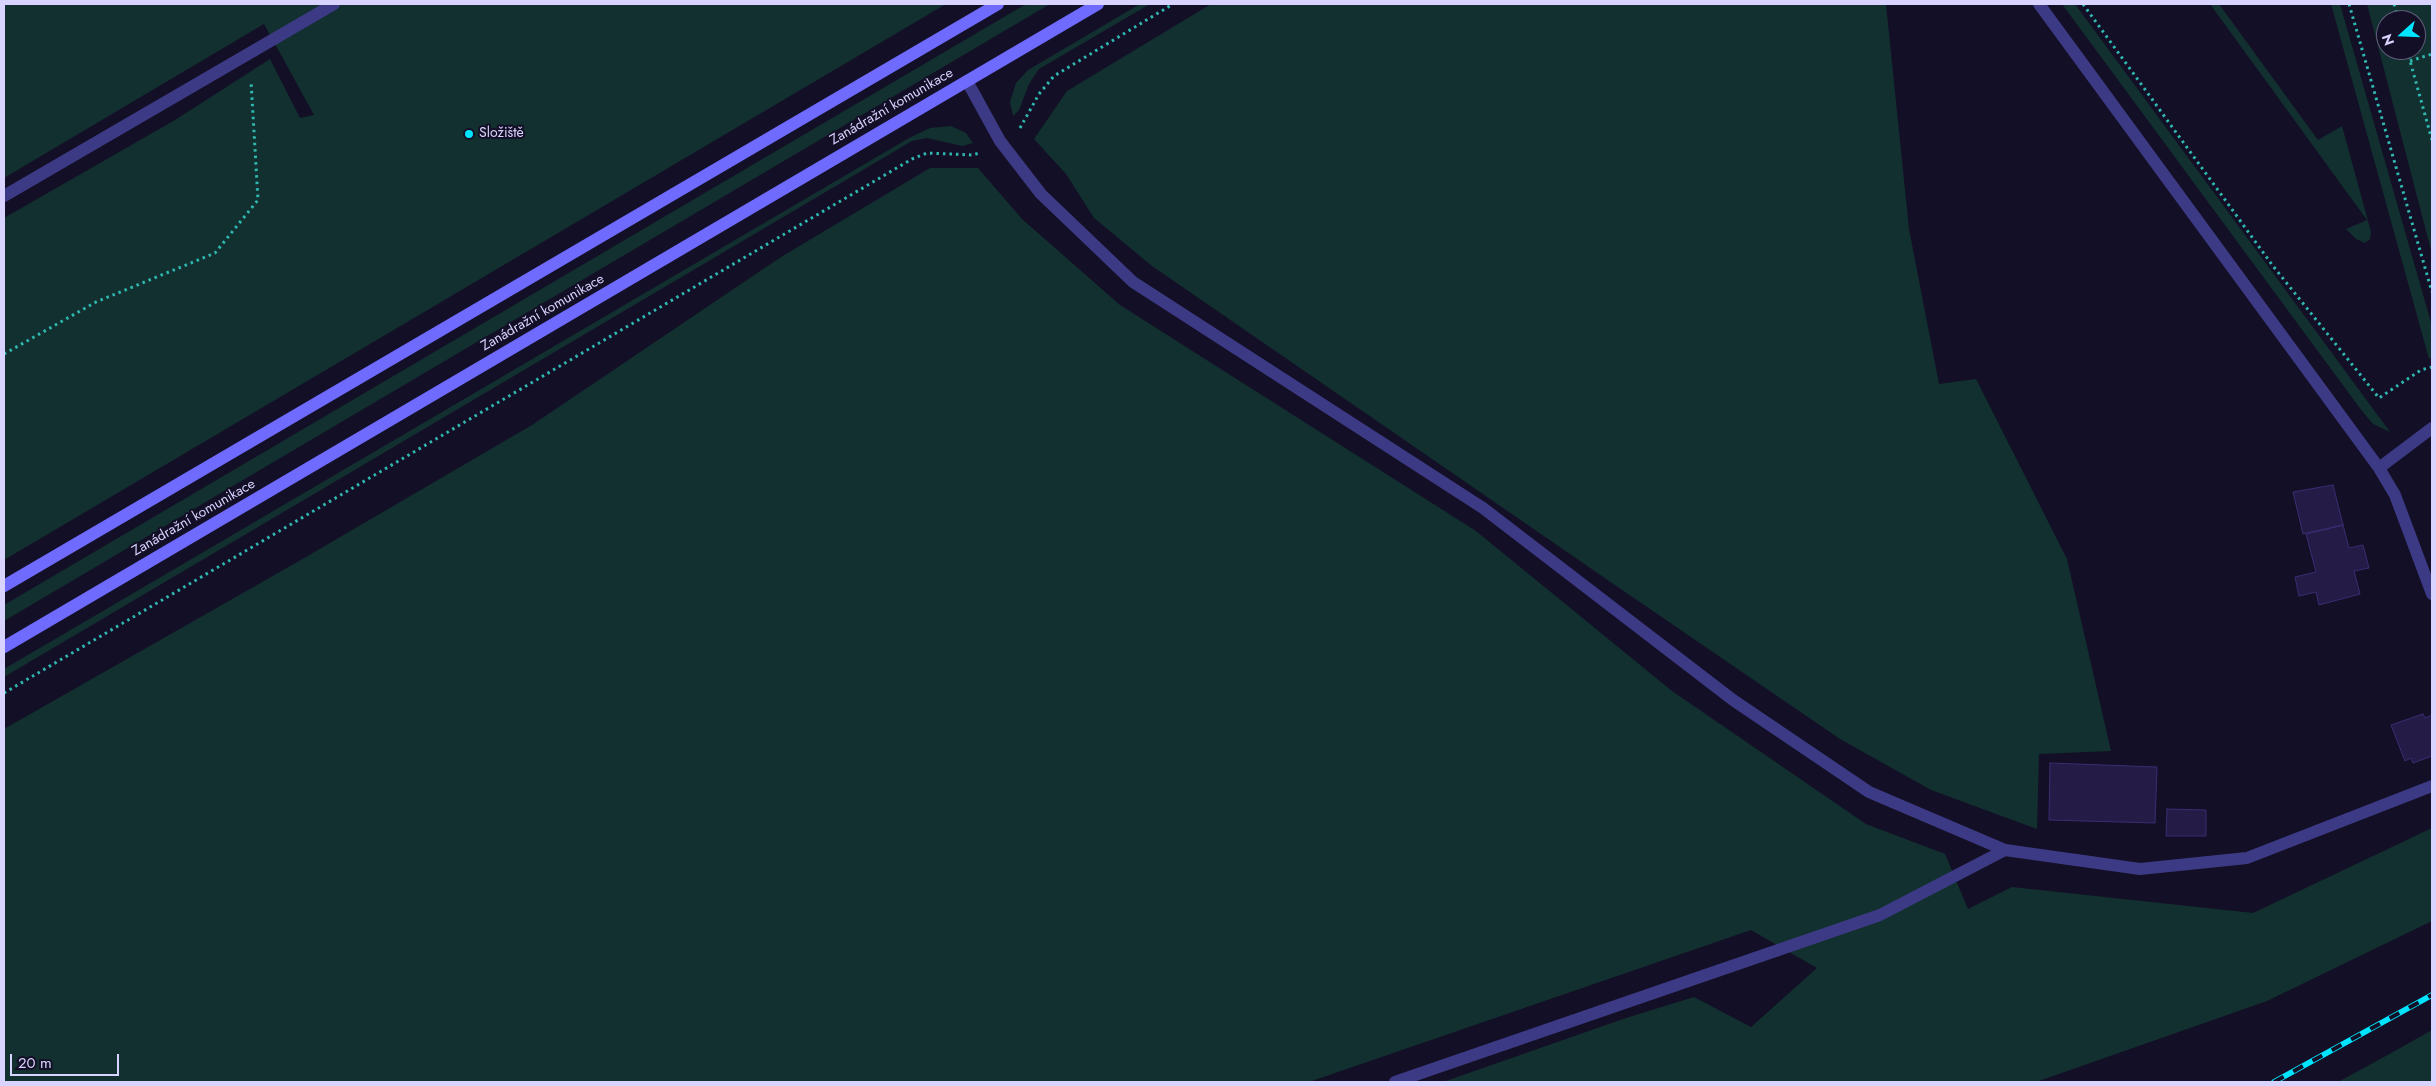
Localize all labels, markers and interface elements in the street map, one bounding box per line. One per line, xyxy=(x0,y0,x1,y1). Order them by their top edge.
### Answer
north arrow xyxy=(2376,10,2426,60)
text: N xyxy=(2377,31,2399,48)
street label: Zanádražní komunikace xyxy=(827,65,957,149)
place label: Složiště xyxy=(479,126,524,142)
marker: Složiště xyxy=(463,128,475,140)
street label: Zanádražní komunikace xyxy=(478,271,608,355)
street label: Zanádražní komunikace xyxy=(129,476,259,560)
scale bar xyxy=(12,1044,121,1076)
text: 20 m xyxy=(18,1052,52,1074)

